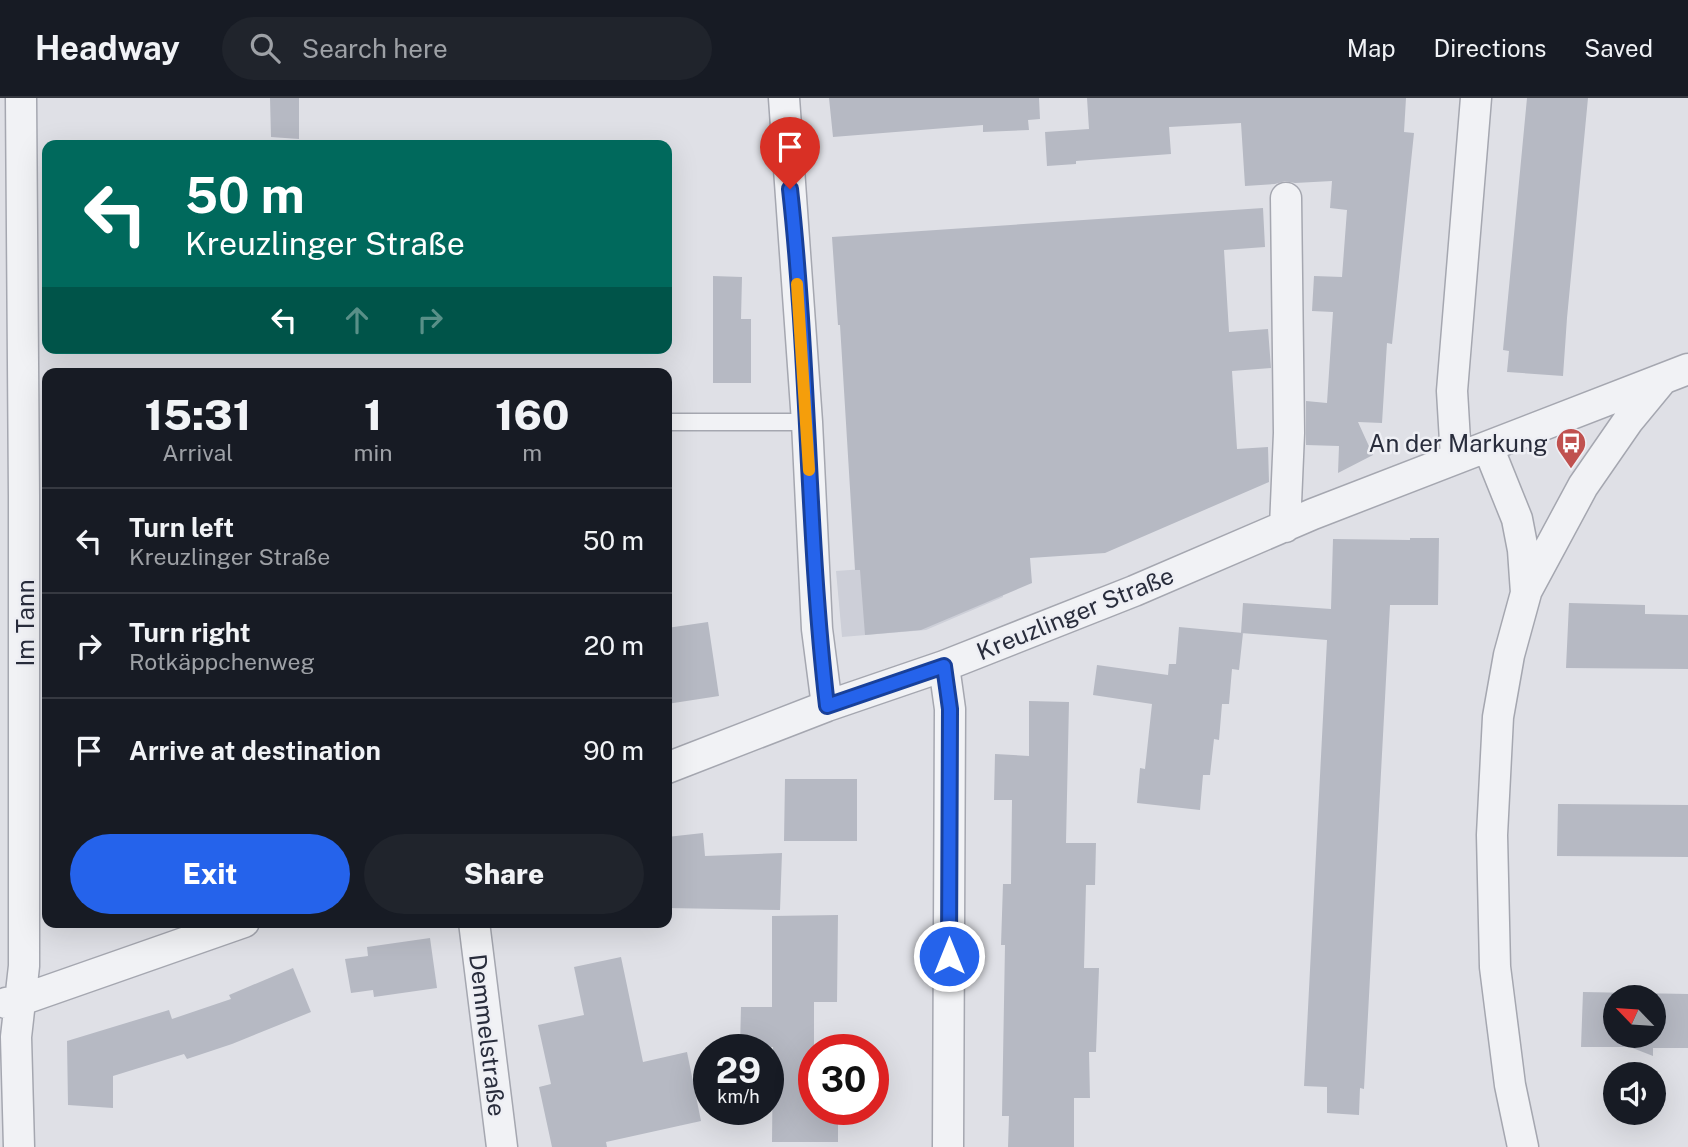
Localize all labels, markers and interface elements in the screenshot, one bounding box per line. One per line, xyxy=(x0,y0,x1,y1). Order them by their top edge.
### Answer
search box xyxy=(222,17,712,80)
text: Headway xyxy=(35,29,180,67)
icon: search xyxy=(246,29,284,67)
text: Search here xyxy=(302,33,448,64)
text: Map xyxy=(1347,34,1396,62)
text: Directions xyxy=(1434,34,1546,62)
text: Saved xyxy=(1584,34,1653,62)
pin xyxy=(760,117,820,189)
icon: arrive xyxy=(771,128,809,166)
text: 50 m xyxy=(185,166,305,224)
icon: left xyxy=(70,168,161,259)
text: Kreuzlinger Straße xyxy=(185,225,465,262)
icon: left xyxy=(265,301,303,339)
icon: ahead xyxy=(338,301,376,339)
icon: right xyxy=(411,301,449,339)
text: 15:31 xyxy=(144,390,251,439)
text: 1 xyxy=(364,390,382,439)
text: 160 xyxy=(495,390,570,439)
bus stop icon: An der Markung xyxy=(1554,426,1588,470)
place label: An der Markung xyxy=(1369,429,1548,457)
text: Arrival xyxy=(162,439,233,466)
text: min xyxy=(354,439,393,466)
text: m xyxy=(522,439,542,466)
text: Turn left xyxy=(129,512,234,543)
icon: left xyxy=(70,522,108,560)
text: 50 m xyxy=(583,525,644,556)
text: Kreuzlinger Straße xyxy=(129,543,330,570)
street label: Kreuzlinger Straße xyxy=(972,561,1178,665)
street label: Im Tann xyxy=(11,579,39,667)
text: Turn right xyxy=(129,617,251,648)
icon: right xyxy=(70,627,108,665)
text: 20 m xyxy=(584,630,644,661)
text: Rotkäppchenweg xyxy=(129,648,315,675)
icon: arrive xyxy=(70,732,108,770)
text: Arrive at destination xyxy=(129,735,381,766)
text: 90 m xyxy=(583,735,644,766)
button: Exit xyxy=(70,834,350,914)
button: Share xyxy=(364,834,644,914)
position arrow xyxy=(912,919,986,993)
street label: Demmelstraße xyxy=(464,952,512,1118)
north arrow xyxy=(1603,985,1666,1048)
map controls xyxy=(1603,985,1666,1125)
speed limit sign: 30 xyxy=(798,1034,889,1125)
text: 29 xyxy=(716,1050,761,1091)
button: sound xyxy=(1603,1062,1666,1125)
text: km/h xyxy=(717,1086,760,1107)

